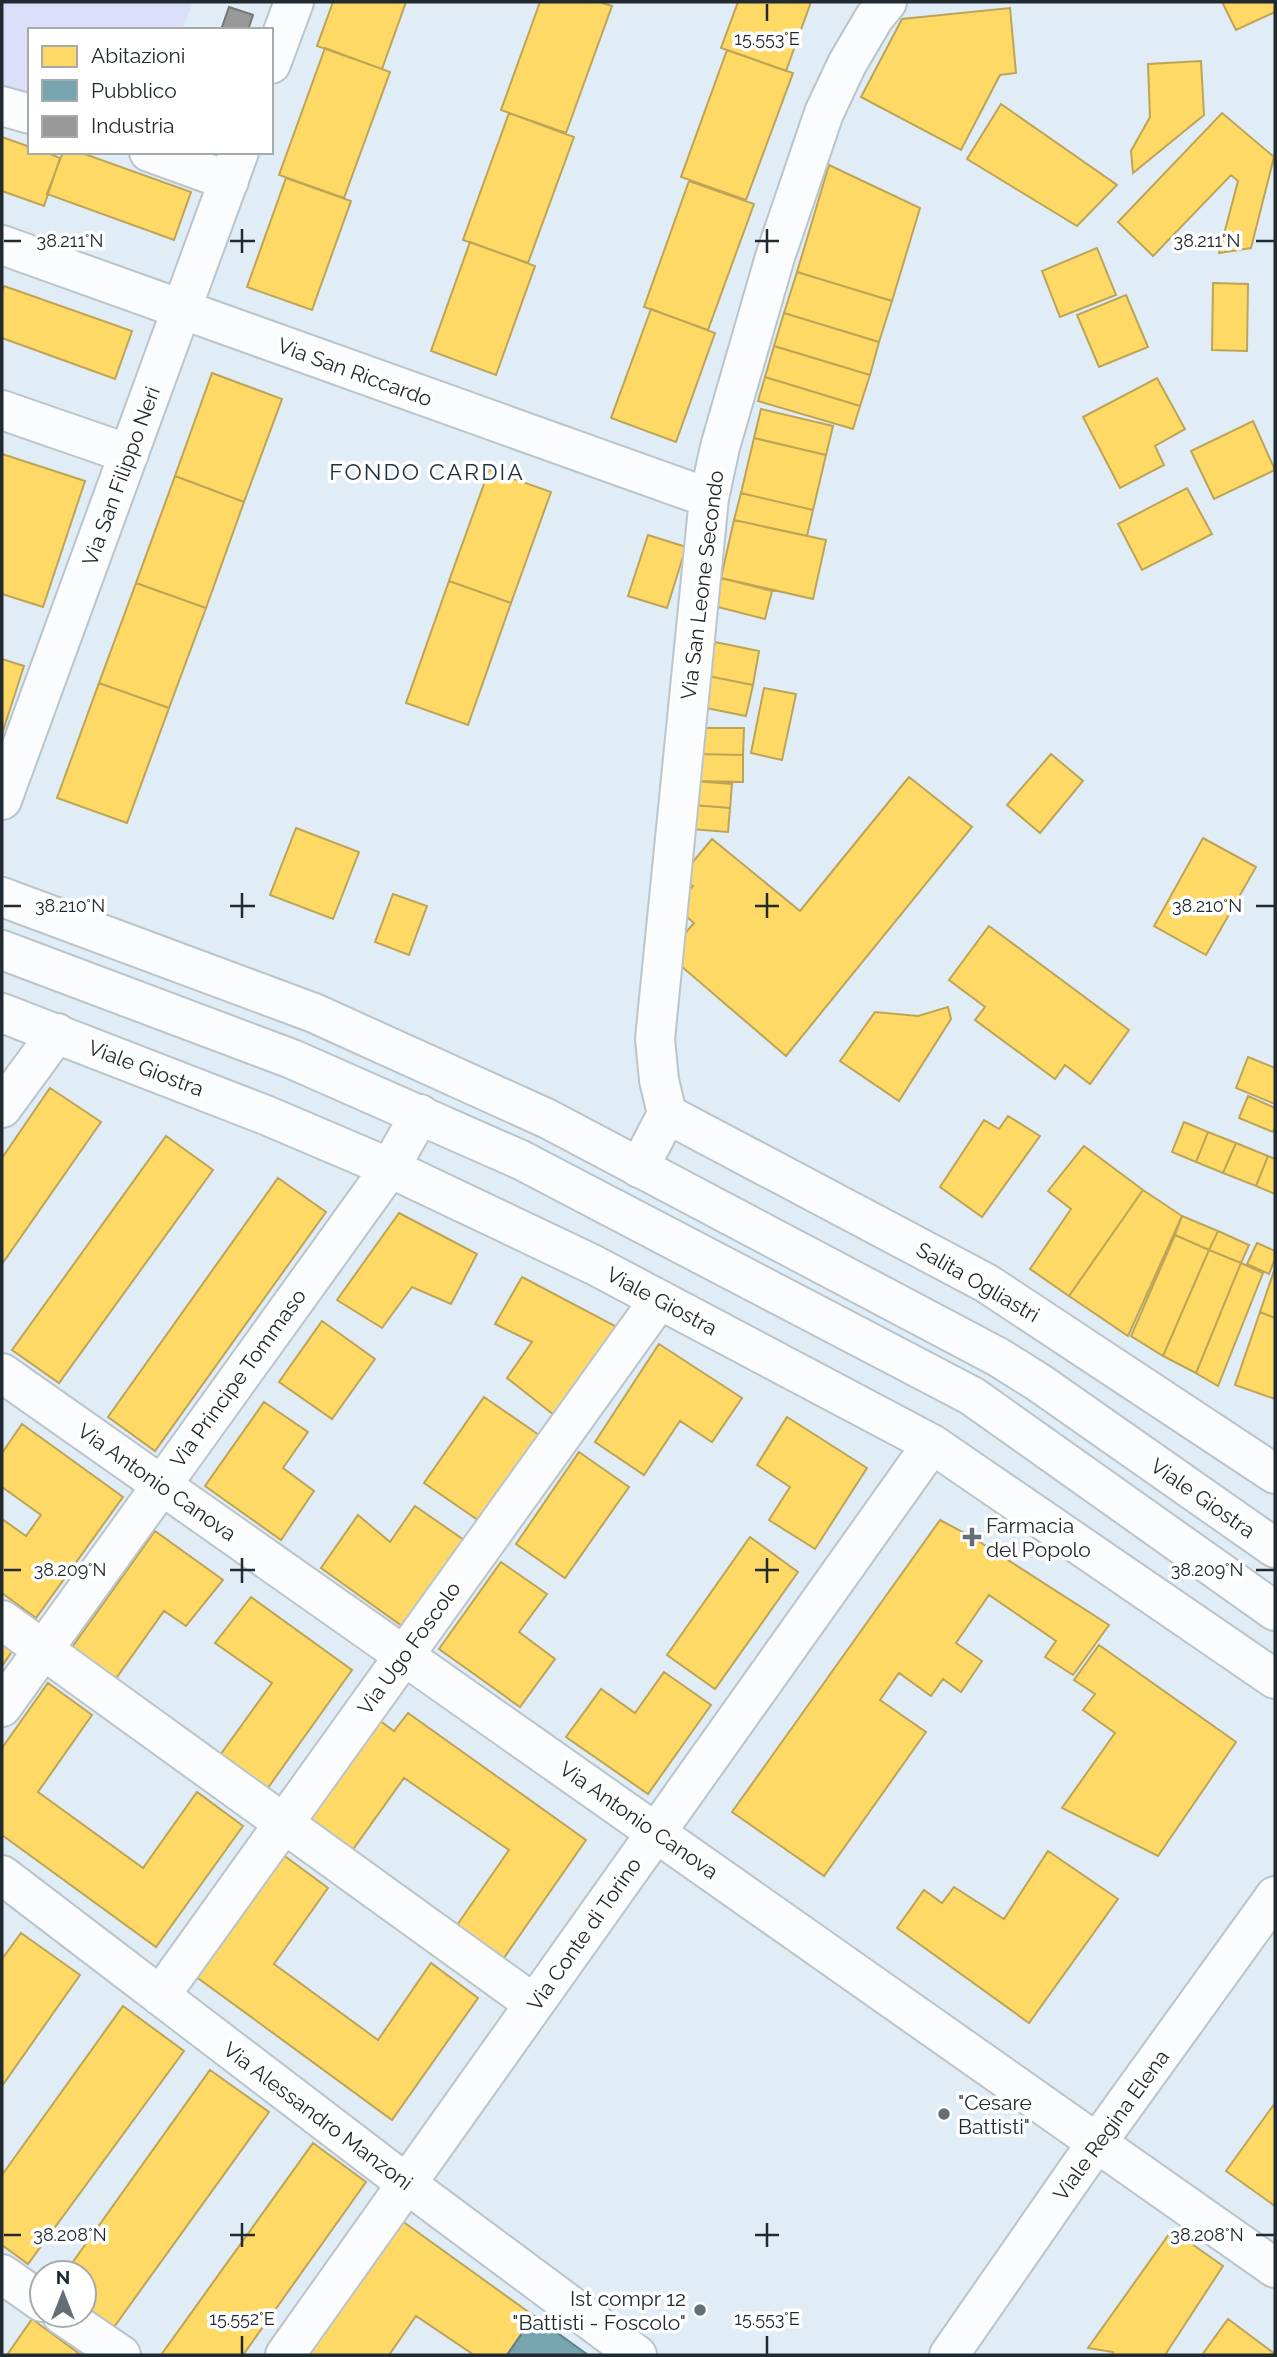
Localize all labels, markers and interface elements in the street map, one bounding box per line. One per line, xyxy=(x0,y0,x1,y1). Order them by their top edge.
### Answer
legend xyxy=(28,28,273,154)
text: 15.553°E xyxy=(734,28,800,49)
text: Abitazioni xyxy=(91,43,185,68)
text: Pubblico xyxy=(91,78,177,103)
text: Industria xyxy=(91,113,175,138)
text: 38.211°N xyxy=(37,230,103,251)
text: 38.211°N xyxy=(1174,230,1240,251)
street label: Via San Riccardo xyxy=(274,332,436,412)
street label: Via San Filippo Neri xyxy=(77,383,165,569)
district label: FONDO CARDIA xyxy=(329,458,525,485)
street label: Via San Leone Secondo xyxy=(676,469,728,701)
text: 38.210°N xyxy=(35,895,105,916)
text: 38.210°N xyxy=(1172,895,1242,916)
street label: Viale Giostra xyxy=(85,1035,207,1101)
street label: Salita Ogliastri xyxy=(912,1237,1044,1327)
street label: Viale Giostra xyxy=(602,1261,722,1341)
street label: Via Principe Tommaso xyxy=(165,1284,311,1472)
street label: Via Antonio Canova xyxy=(73,1418,241,1546)
street label: Viale Giostra xyxy=(1146,1453,1260,1543)
place label: Farmacia del Popolo xyxy=(986,1513,1091,1562)
marker: Farmacia del Popolo xyxy=(964,1529,980,1545)
text: 38.209°N xyxy=(34,1559,106,1580)
text: 38.209°N xyxy=(1171,1559,1243,1580)
street label: Via Ugo Foscolo xyxy=(352,1577,466,1719)
street label: Via Antonio Canova xyxy=(555,1756,723,1884)
street label: Via Conte di Torino xyxy=(522,1853,646,2015)
street label: Via Alessandro Manzoni xyxy=(218,2037,418,2195)
street label: Viale Regina Elena xyxy=(1048,2045,1174,2205)
place label: "Cesare Battisti" xyxy=(958,2090,1032,2139)
marker: "Cesare Battisti" xyxy=(936,2106,952,2122)
text: 38.208°N xyxy=(33,2224,107,2245)
text: 38.208°N xyxy=(1170,2224,1244,2245)
north arrow xyxy=(28,2259,98,2329)
text: N xyxy=(56,2266,70,2288)
place label: Ist compr 12 "Battisti - Foscolo" xyxy=(512,2286,686,2335)
marker: Ist compr 12 "Battisti - Foscolo" xyxy=(692,2302,708,2318)
text: 15.552°E xyxy=(209,2308,275,2329)
text: 15.553°E xyxy=(734,2308,800,2329)

